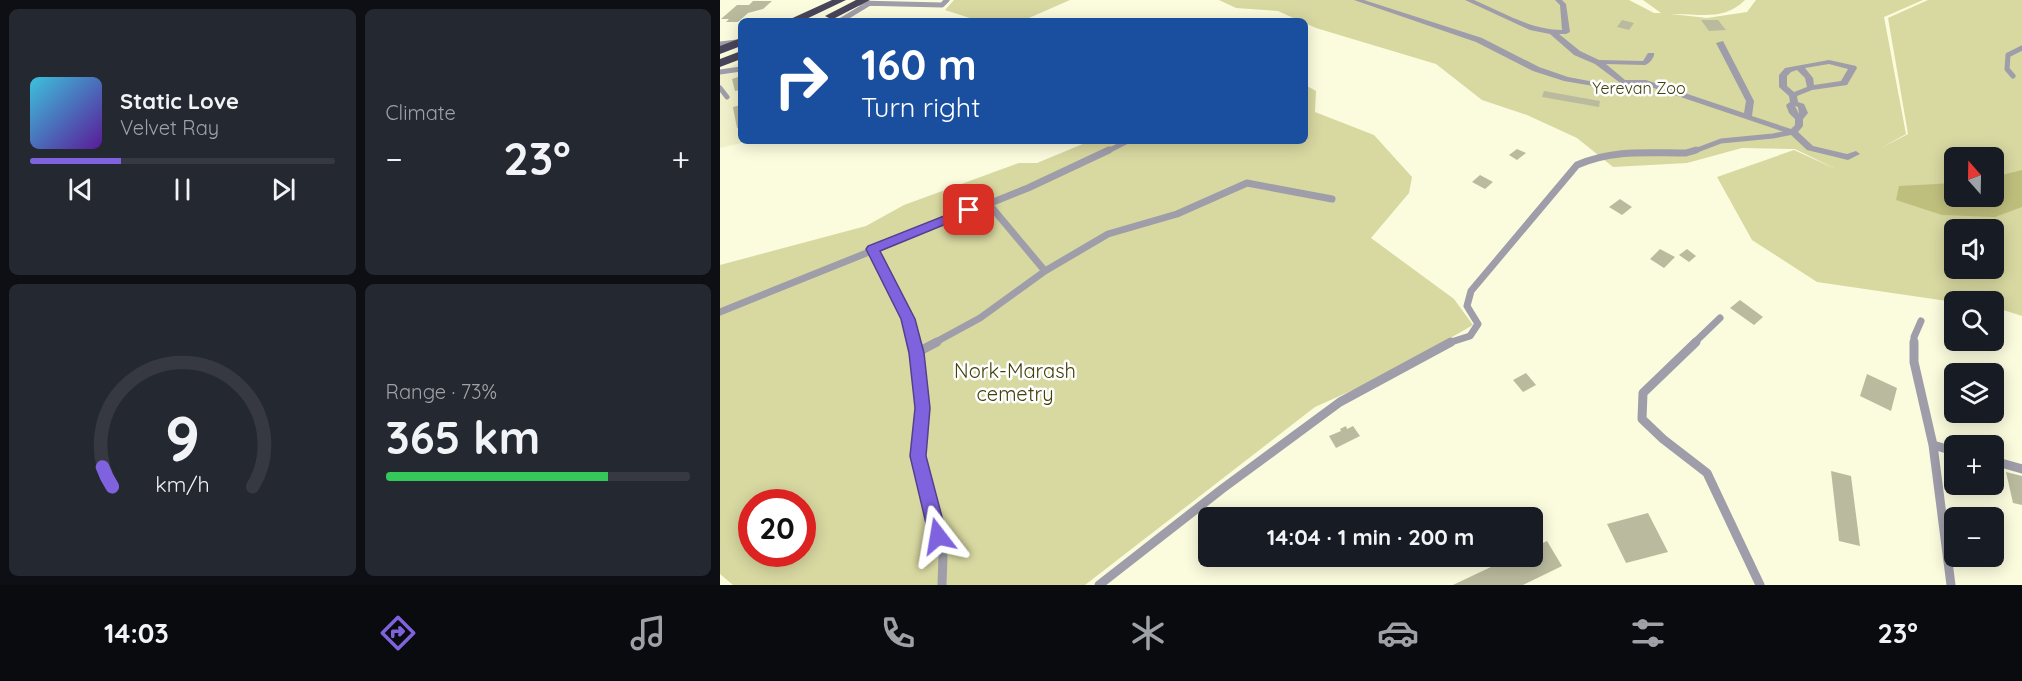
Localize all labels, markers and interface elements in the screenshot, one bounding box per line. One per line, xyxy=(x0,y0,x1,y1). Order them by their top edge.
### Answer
text: 160 m xyxy=(861,38,977,91)
icon: right xyxy=(762,42,840,120)
park label: Yerevan Zoo xyxy=(1592,78,1686,98)
text: Static Love xyxy=(120,87,239,115)
text: Turn right xyxy=(861,90,980,124)
text: Climate xyxy=(386,100,456,125)
text: Velvet Ray xyxy=(120,115,219,140)
text: 23° xyxy=(503,130,571,186)
text: − xyxy=(386,138,403,179)
text: + xyxy=(671,138,690,179)
north arrow xyxy=(1944,147,2004,207)
map controls xyxy=(1944,147,2004,567)
icon: previous xyxy=(64,173,97,206)
icon: pause xyxy=(166,173,199,206)
icon: next xyxy=(267,173,300,206)
pin xyxy=(943,184,994,235)
icon: arrive xyxy=(952,193,985,226)
button: sound xyxy=(1944,219,2004,279)
button: search xyxy=(1944,291,2004,351)
park label: Nork-Marash cemetry xyxy=(954,358,1076,406)
button: layers xyxy=(1944,363,2004,423)
text: Range · 73% xyxy=(386,379,497,404)
text: 9 xyxy=(165,399,200,477)
text: 365 km xyxy=(386,409,540,465)
button: + xyxy=(1944,435,2004,495)
text: km/h xyxy=(155,471,209,497)
speed limit sign: 20 xyxy=(738,489,816,567)
position arrow xyxy=(906,504,970,568)
button: − xyxy=(1944,507,2004,567)
text: 14:04 · 1 min · 200 m xyxy=(1267,523,1474,551)
icon: directions xyxy=(377,612,419,654)
icon: music xyxy=(627,612,669,654)
icon: phone xyxy=(877,612,919,654)
icon: climate xyxy=(1127,612,1169,654)
icon: car xyxy=(1377,612,1419,654)
icon: filters xyxy=(1627,612,1669,654)
text: 14:03 xyxy=(104,616,169,650)
text: 23° xyxy=(1877,616,1918,650)

